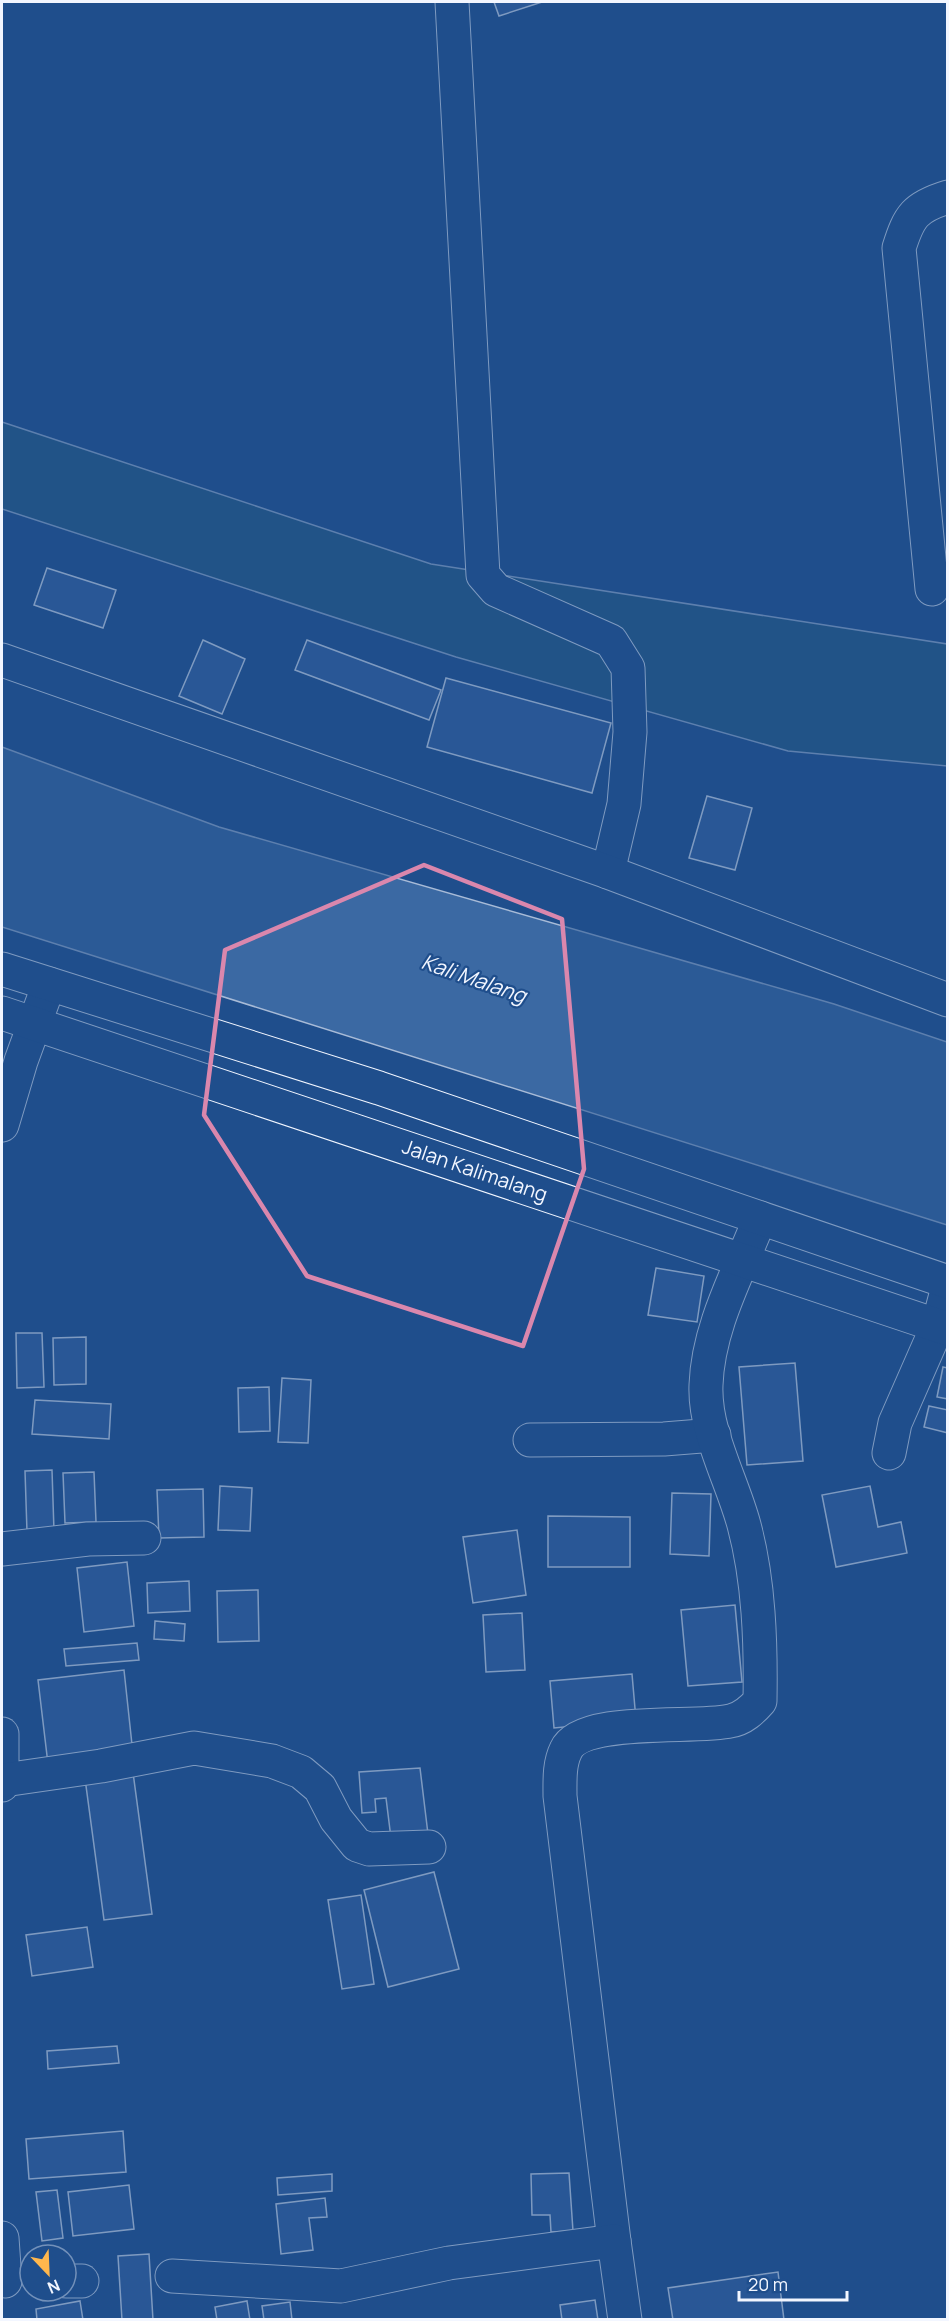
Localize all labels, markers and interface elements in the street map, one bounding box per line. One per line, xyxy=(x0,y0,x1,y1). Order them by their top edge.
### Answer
water label: Kali Malang xyxy=(418,947,532,1009)
street label: Jalan Kalimalang xyxy=(399,1133,551,1207)
north arrow xyxy=(18,2243,78,2303)
scale bar xyxy=(739,2264,847,2302)
text: 20 m xyxy=(748,2272,788,2296)
text: N xyxy=(44,2274,63,2299)

